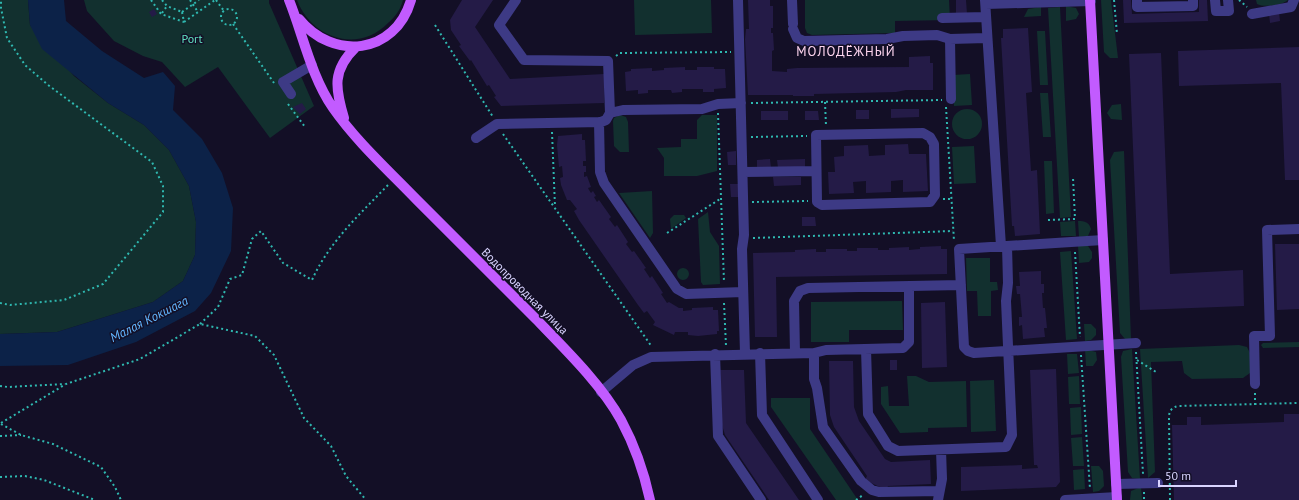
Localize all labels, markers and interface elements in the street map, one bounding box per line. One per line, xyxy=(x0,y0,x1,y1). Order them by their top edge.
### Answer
park label: Port xyxy=(181,31,203,46)
district label: МОЛОДЁЖНЫЙ xyxy=(796,43,896,60)
street label: Водопроводная улица xyxy=(479,245,571,337)
water label: Малая Кокшага xyxy=(107,292,192,346)
scale bar xyxy=(1159,462,1236,488)
text: 50 m xyxy=(1165,468,1191,483)

